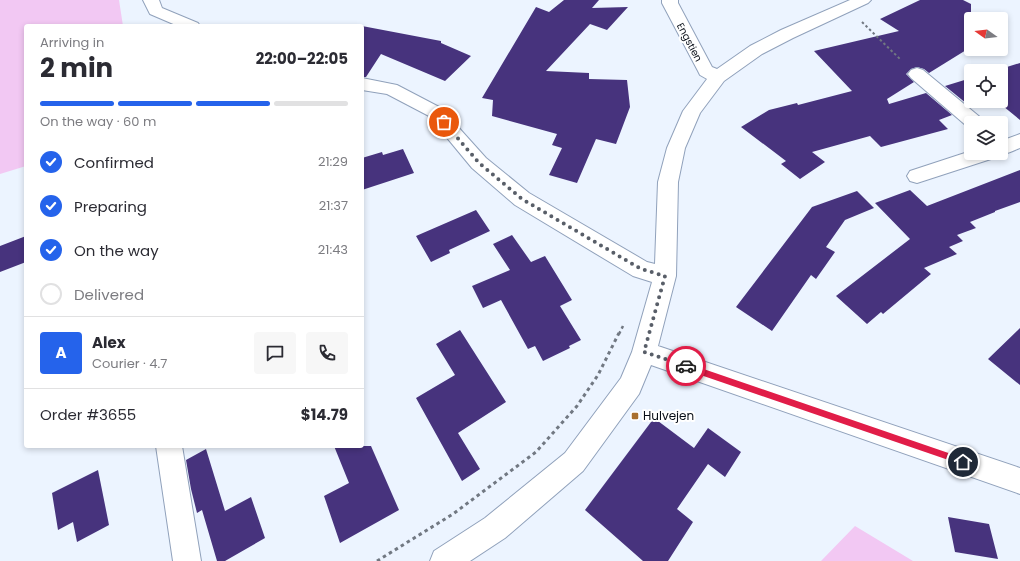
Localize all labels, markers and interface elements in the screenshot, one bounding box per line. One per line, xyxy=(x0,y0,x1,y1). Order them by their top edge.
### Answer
north arrow xyxy=(964,12,1008,56)
map controls xyxy=(964,12,1008,160)
street label: Engstien xyxy=(673,20,706,64)
text: Arriving in xyxy=(40,33,104,52)
text: 22:00–22:05 xyxy=(256,48,348,69)
text: 2 min xyxy=(40,50,113,86)
button: locate xyxy=(964,64,1008,108)
pin xyxy=(427,105,461,139)
icon: bag xyxy=(433,111,455,133)
text: On the way · 60 m xyxy=(40,112,156,131)
button: layers xyxy=(964,116,1008,160)
icon: check xyxy=(40,151,62,173)
text: Confirmed xyxy=(74,152,154,173)
text: 21:29 xyxy=(318,152,348,171)
icon: check xyxy=(40,195,62,217)
text: Preparing xyxy=(74,196,147,217)
text: 21:37 xyxy=(319,196,348,215)
icon: check xyxy=(40,239,62,261)
text: On the way xyxy=(74,240,159,261)
text: 21:43 xyxy=(318,240,348,259)
text: Delivered xyxy=(74,284,144,305)
text: Alex xyxy=(92,332,126,353)
button: chat xyxy=(254,332,296,374)
button: phone xyxy=(306,332,348,374)
text: A xyxy=(55,342,67,363)
courier xyxy=(666,346,706,386)
text: Courier · 4.7 xyxy=(92,354,167,373)
icon: car xyxy=(675,355,697,377)
text: Order #3655 xyxy=(40,404,136,425)
text: $14.79 xyxy=(301,404,348,425)
place label: Hulvejen xyxy=(643,407,694,424)
marker: Hulvejen xyxy=(630,411,640,421)
pin xyxy=(946,445,980,479)
icon: home xyxy=(952,451,974,473)

